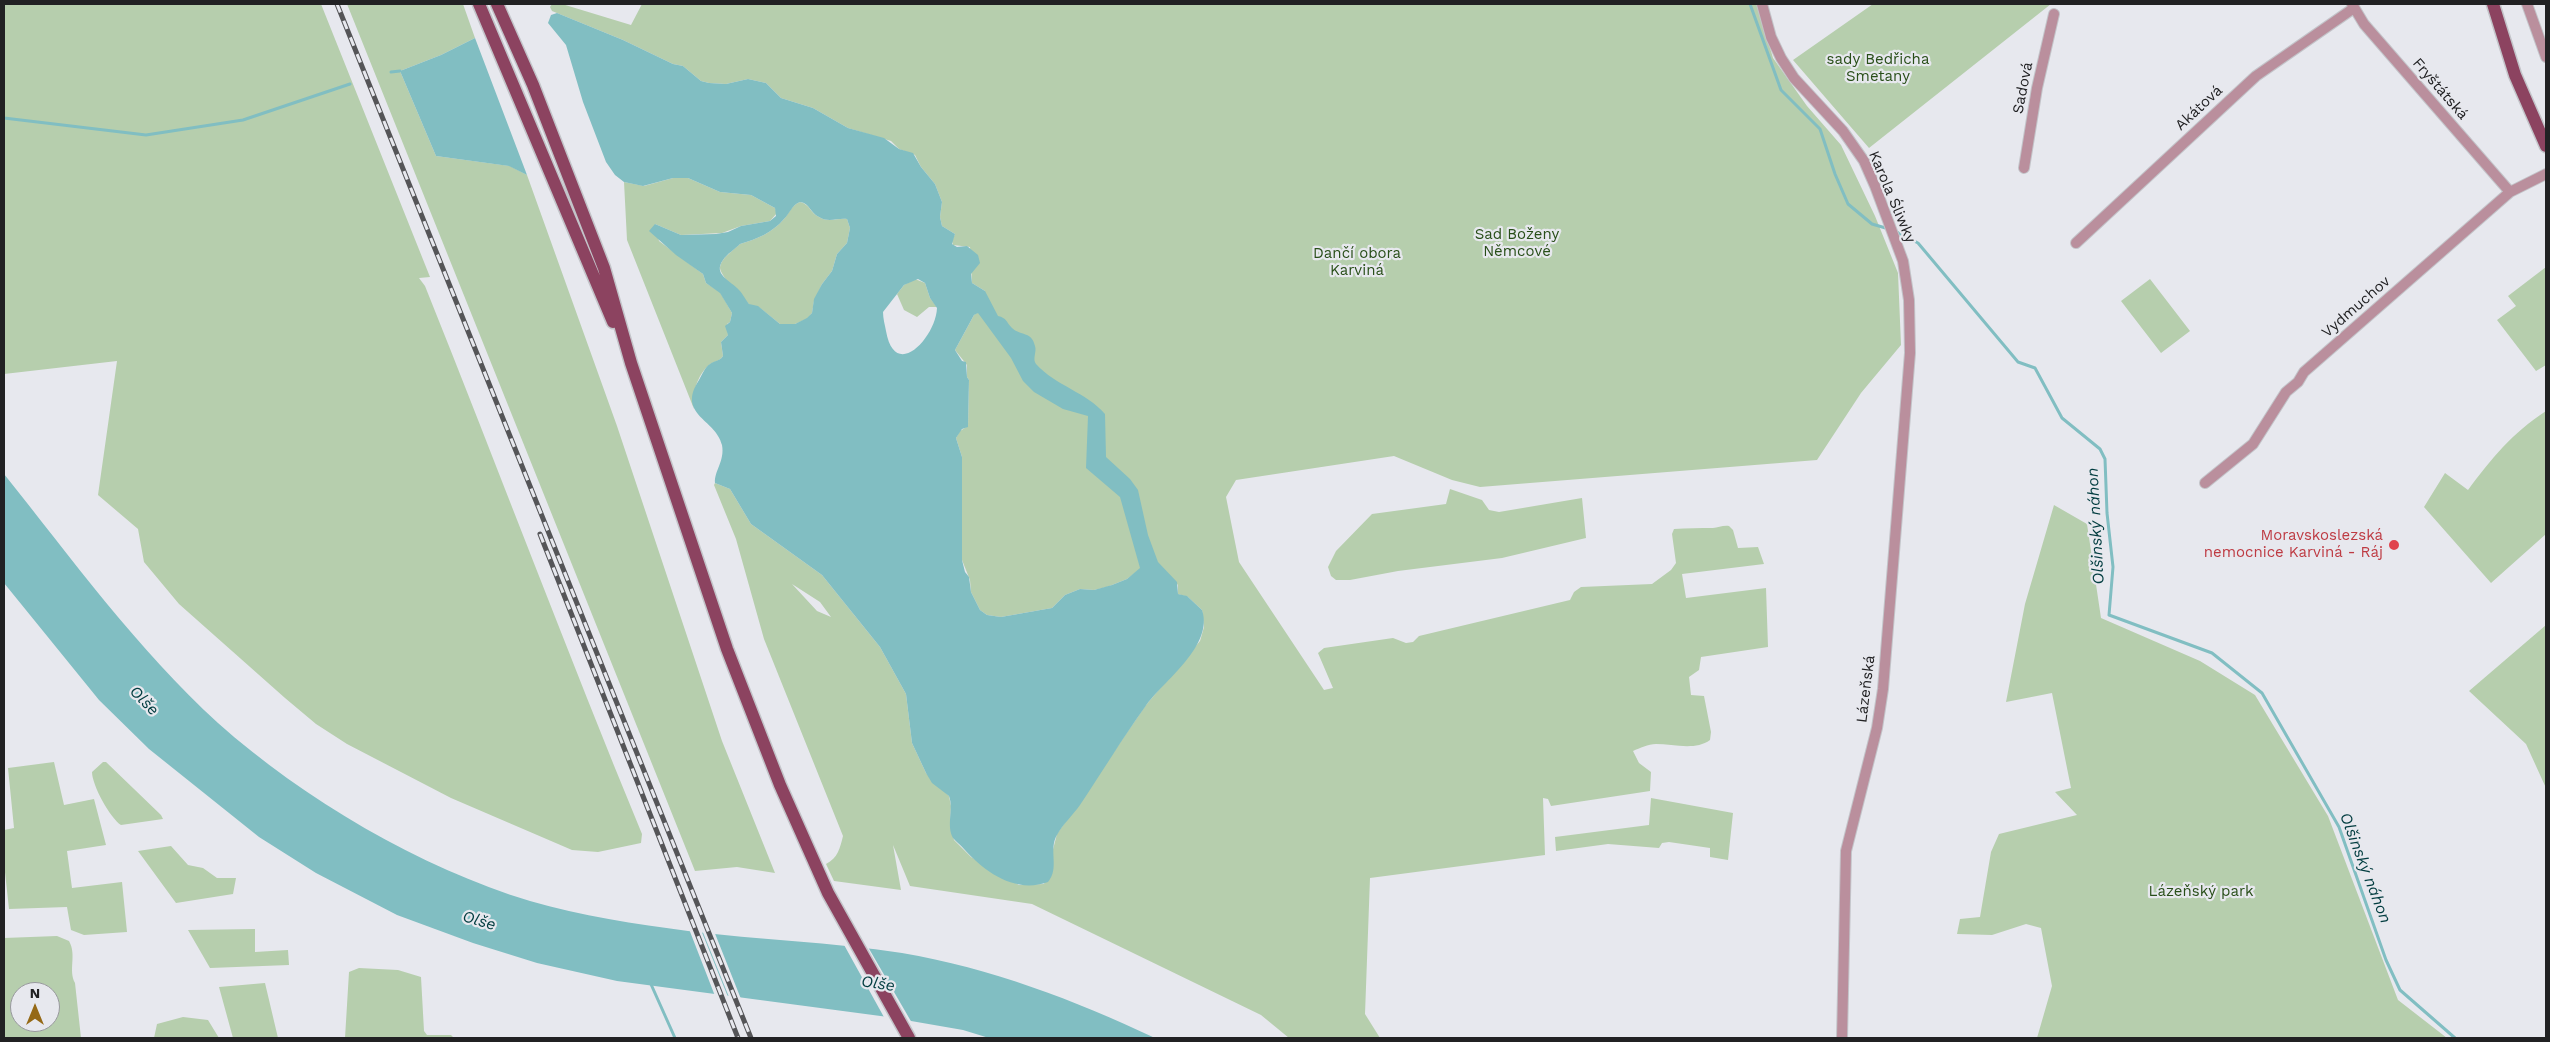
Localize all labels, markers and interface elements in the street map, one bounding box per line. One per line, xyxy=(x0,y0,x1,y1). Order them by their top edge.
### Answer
park label: sady Bedřicha Smetany xyxy=(1827,51,1929,86)
street label: Fryštátská xyxy=(2408,55,2472,123)
street label: Sadová xyxy=(2009,61,2037,115)
street label: Akátová xyxy=(2172,82,2226,134)
street label: Karola Śliwky xyxy=(1865,148,1919,246)
park label: Sad Boženy Němcové xyxy=(1475,226,1559,261)
park label: Dančí obora Karviná xyxy=(1313,245,1401,280)
street label: Vydmuchov xyxy=(2318,272,2394,342)
water label: Olšinský náhon xyxy=(2083,467,2109,585)
place label: Moravskoslezská nemocnice Karviná - Ráj xyxy=(2204,527,2383,562)
marker: Moravskoslezská nemocnice Karviná - Ráj xyxy=(2387,538,2401,552)
street label: Lázeňská xyxy=(1853,654,1879,724)
water label: Olše xyxy=(125,682,163,720)
water label: Olšinský náhon xyxy=(2335,810,2395,926)
park label: Lázeňský park xyxy=(2148,883,2254,901)
water label: Olše xyxy=(460,907,498,935)
water label: Olše xyxy=(860,972,896,996)
north arrow xyxy=(10,982,60,1032)
text: N xyxy=(30,985,40,1001)

